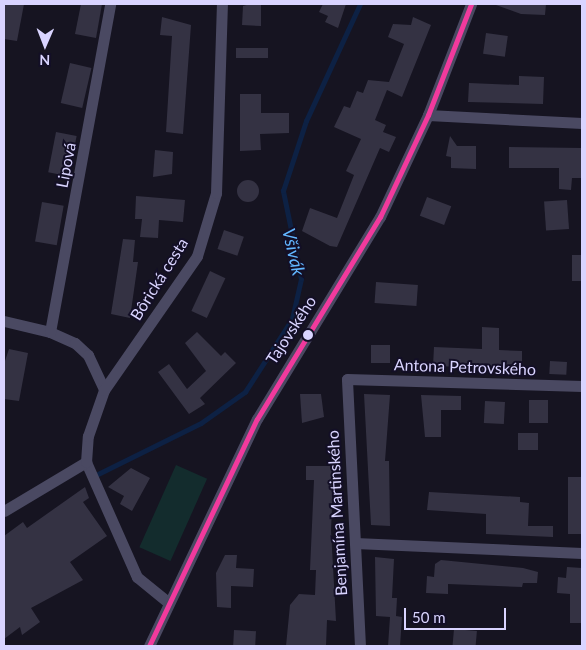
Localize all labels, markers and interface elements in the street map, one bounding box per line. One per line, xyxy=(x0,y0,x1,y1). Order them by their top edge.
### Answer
north arrow xyxy=(20,20,70,70)
text: N xyxy=(39,52,50,69)
street label: Lipová xyxy=(52,141,80,189)
water label: Všivák xyxy=(278,226,310,278)
street label: Bôrická cesta xyxy=(126,234,192,324)
street label: Tajovského xyxy=(262,292,320,368)
unlabelled marker xyxy=(303,330,313,340)
street label: Antona Petrovského xyxy=(394,355,536,379)
street label: Benjamína Martinského xyxy=(323,430,351,596)
scale bar xyxy=(406,598,508,630)
text: 50 m xyxy=(412,608,446,626)

